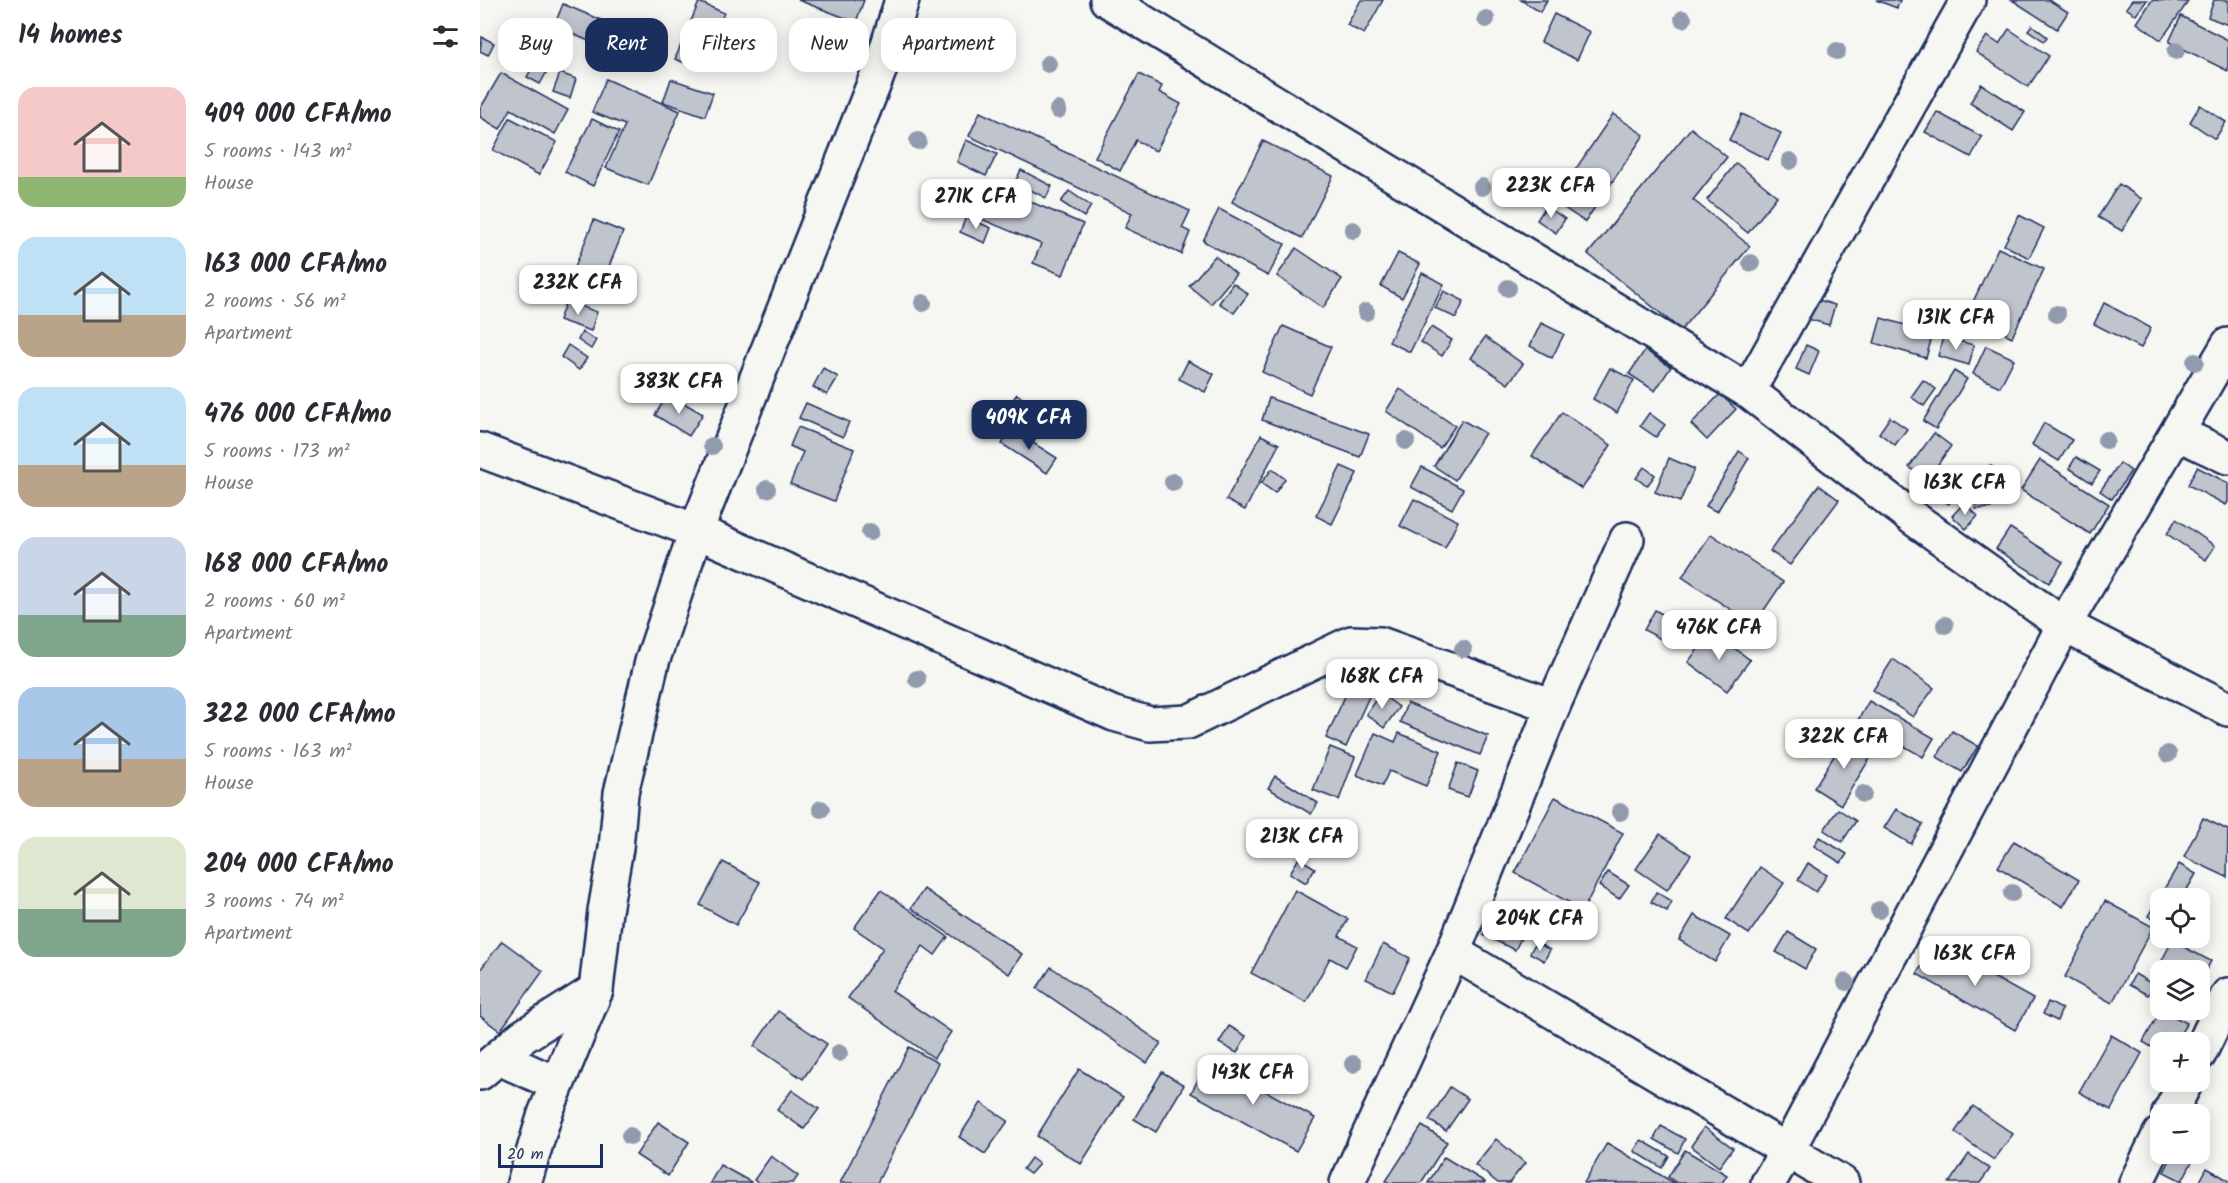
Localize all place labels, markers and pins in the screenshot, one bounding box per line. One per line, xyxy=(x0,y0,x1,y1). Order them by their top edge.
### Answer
pin: 223K CFA xyxy=(1489,168,1613,219)
pin: 271K CFA xyxy=(914,179,1038,230)
pin: 232K CFA xyxy=(516,265,640,316)
pin: 131K CFA xyxy=(1894,300,2018,351)
pin: 383K CFA xyxy=(617,364,741,415)
pin: 409K CFA xyxy=(967,400,1091,451)
pin: 163K CFA xyxy=(1903,465,2027,516)
pin: 476K CFA xyxy=(1657,610,1781,661)
pin: 168K CFA xyxy=(1320,659,1444,710)
pin: 322K CFA xyxy=(1782,719,1906,770)
pin: 213K CFA xyxy=(1240,819,1364,870)
pin: 204K CFA xyxy=(1478,901,1602,952)
pin: 163K CFA xyxy=(1913,936,2037,987)
pin: 143K CFA xyxy=(1191,1055,1315,1106)

